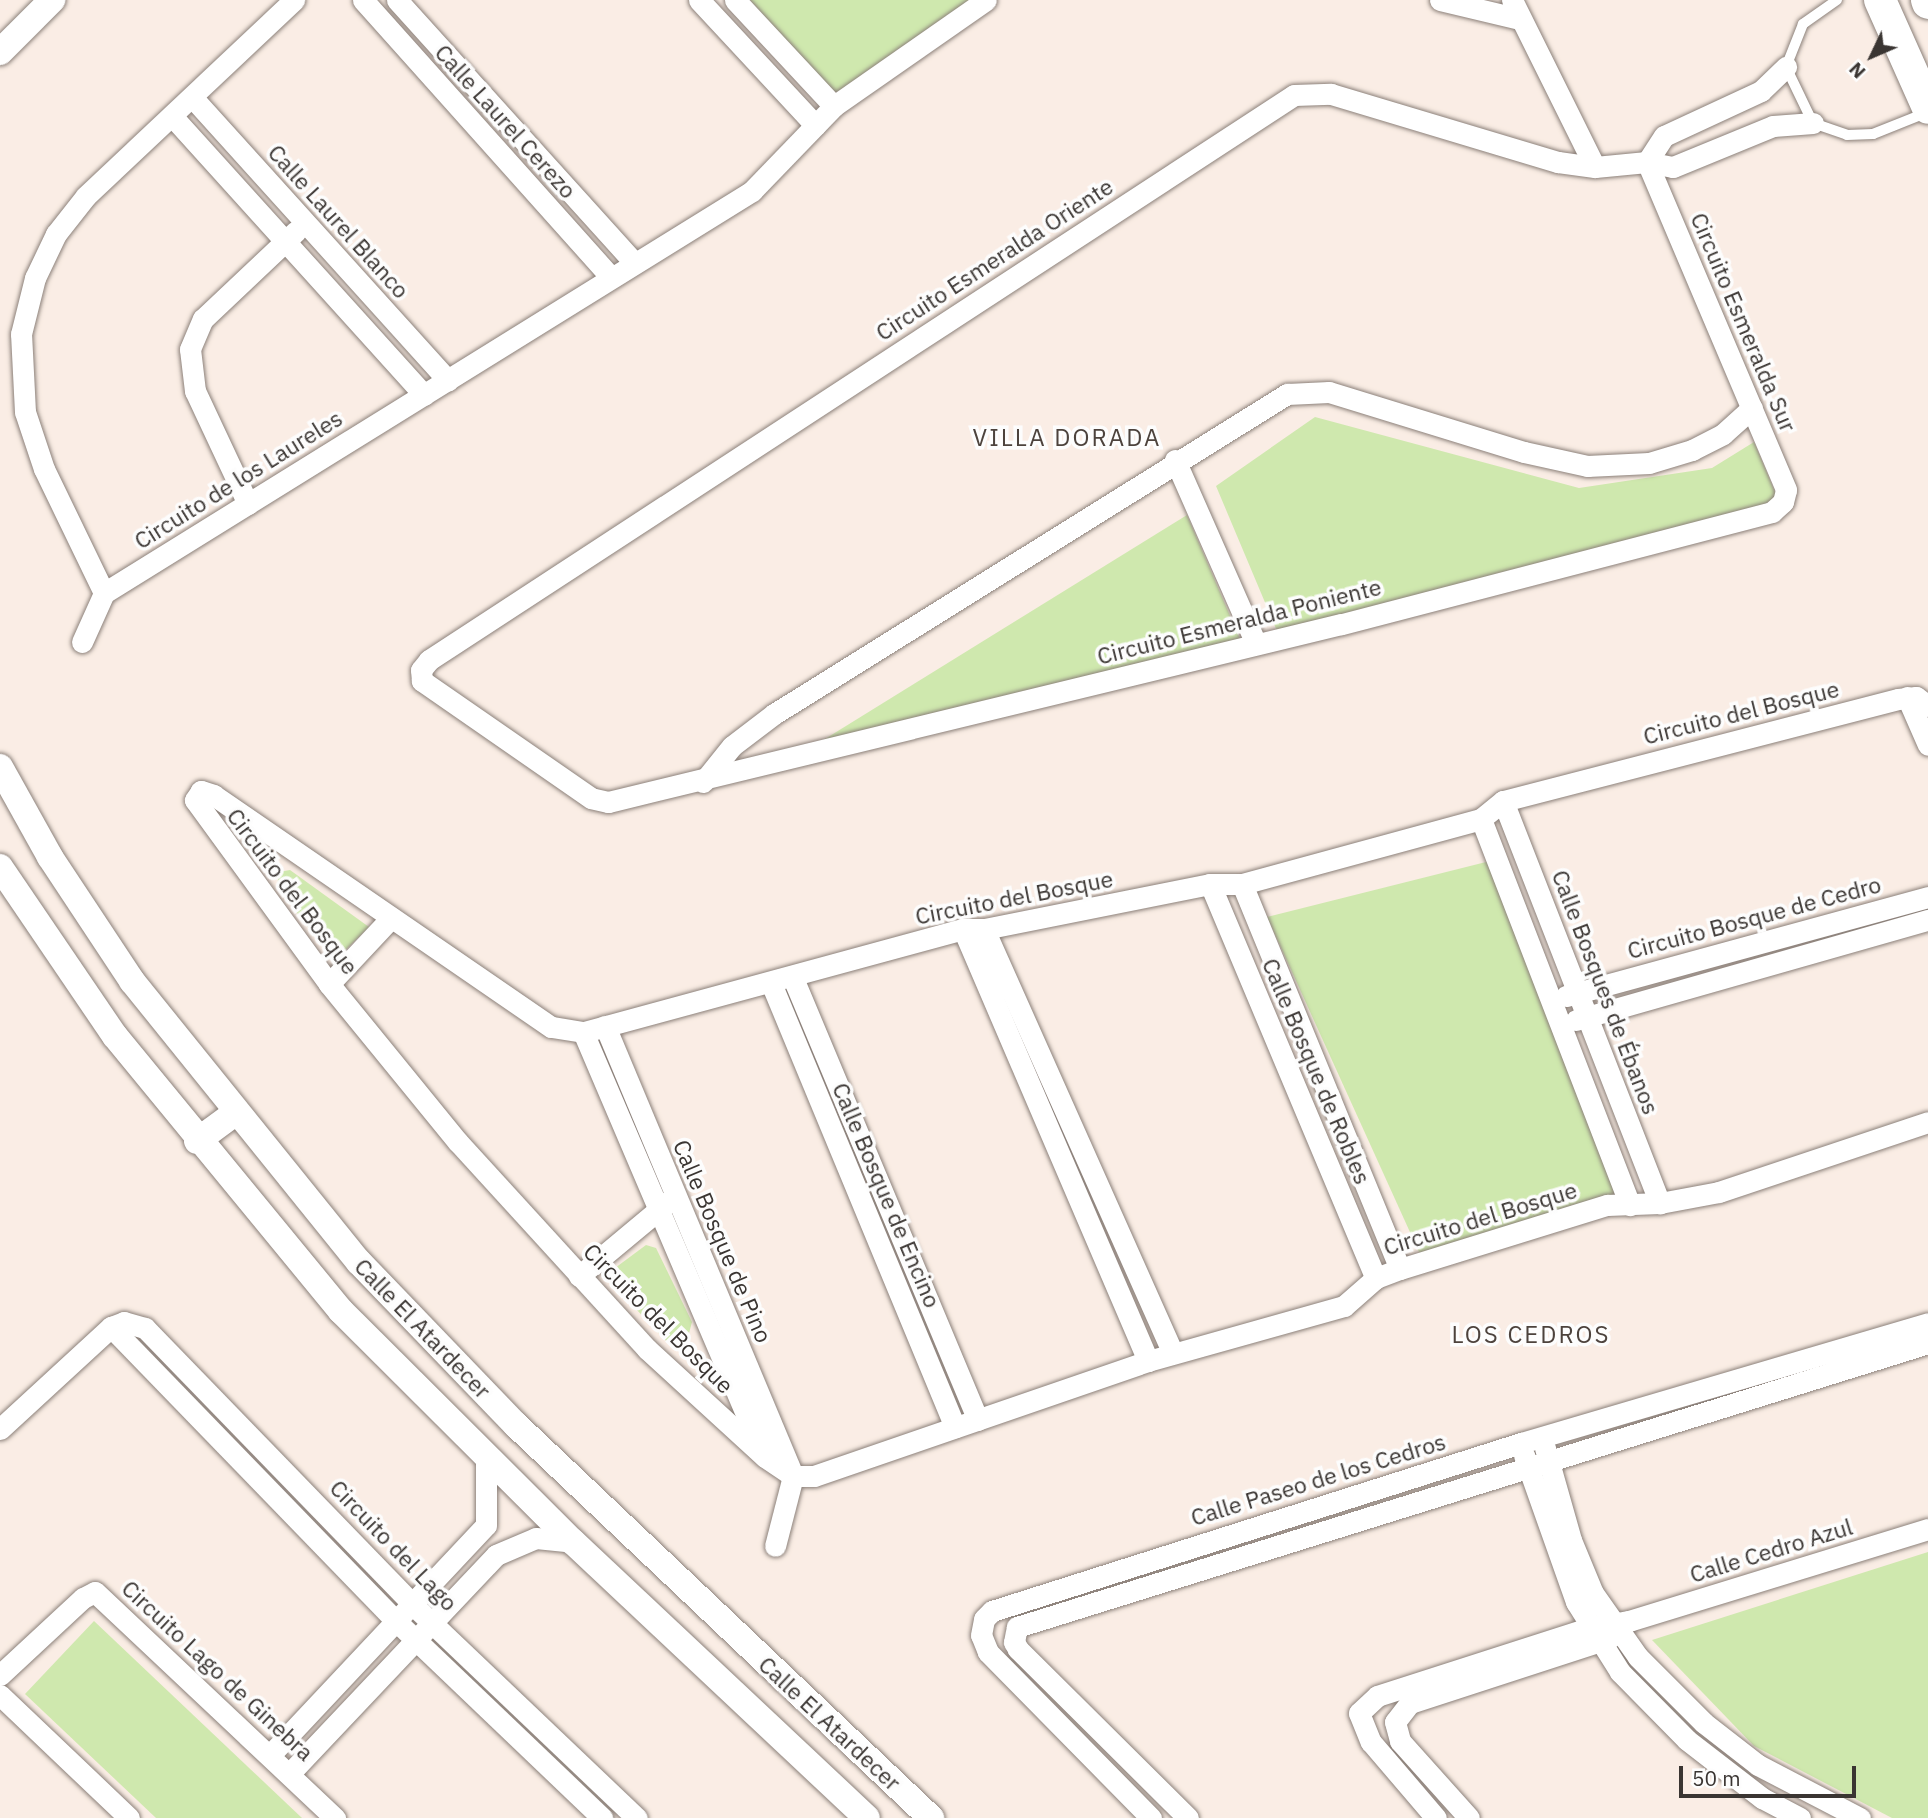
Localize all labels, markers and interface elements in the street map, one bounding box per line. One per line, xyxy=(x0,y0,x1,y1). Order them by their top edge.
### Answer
north arrow xyxy=(1837,21,1907,91)
street label: Calle Laurel Cerezo xyxy=(430,38,582,204)
text: N xyxy=(1843,57,1870,84)
street label: Calle Laurel Blanco xyxy=(263,138,415,304)
street label: Circuito Esmeralda Oriente xyxy=(870,172,1118,346)
street label: Circuito Esmeralda Sur xyxy=(1685,208,1803,436)
street label: Circuito de los Laureles xyxy=(129,404,347,554)
district label: VILLA DORADA xyxy=(974,424,1160,452)
street label: Circuito Esmeralda Poniente xyxy=(1094,572,1384,670)
street label: Circuito del Bosque xyxy=(1640,674,1842,750)
street label: Circuito del Bosque xyxy=(222,803,364,979)
street label: Circuito del Bosque xyxy=(913,864,1115,930)
street label: Calle Bosques de Ébanos xyxy=(1547,866,1665,1118)
street label: Circuito Bosque de Cedro xyxy=(1624,870,1884,964)
street label: Calle Bosque de Robles xyxy=(1257,954,1377,1188)
street label: Calle Bosque de Encino xyxy=(827,1078,947,1312)
street label: Calle Bosque de Pino xyxy=(668,1135,778,1347)
street label: Circuito del Bosque xyxy=(1380,1175,1580,1261)
street label: Circuito del Bosque xyxy=(578,1237,740,1399)
street label: Calle El Atardecer xyxy=(349,1252,497,1404)
district label: LOS CEDROS xyxy=(1453,1321,1609,1349)
street label: Calle Paseo de los Cedros xyxy=(1187,1427,1449,1531)
street label: Circuito del Lago xyxy=(325,1474,463,1616)
street label: Calle Cedro Azul xyxy=(1686,1512,1856,1588)
street label: Circuito Lago de Ginebra xyxy=(116,1574,320,1766)
street label: Calle El Atardecer xyxy=(753,1650,907,1796)
scale bar xyxy=(1683,1752,1860,1796)
text: 50 m xyxy=(1692,1764,1741,1792)

